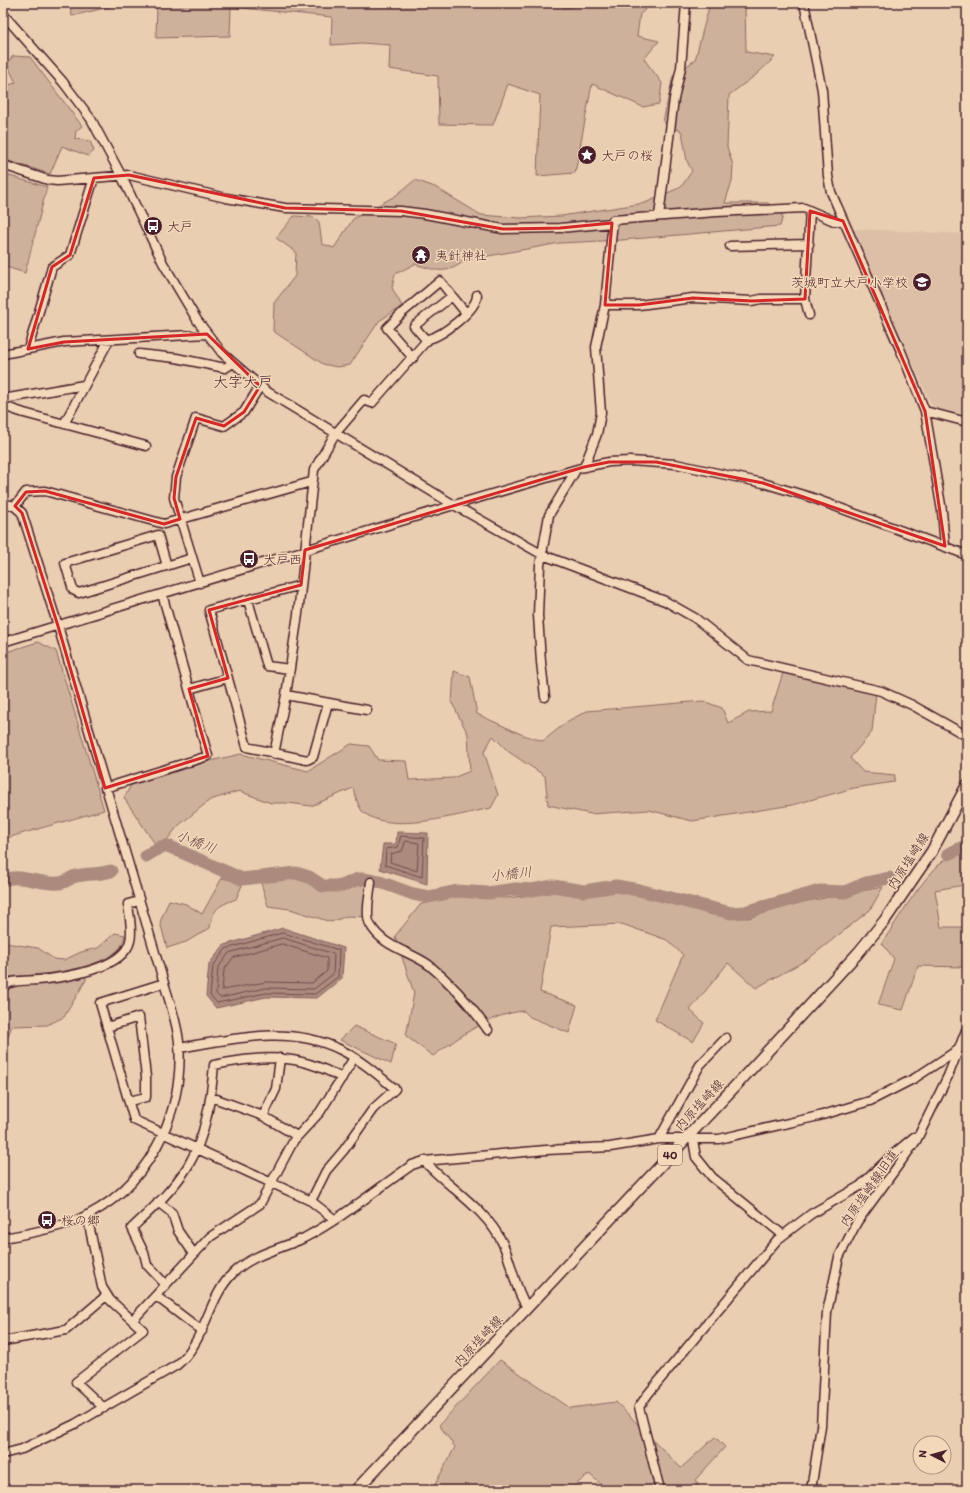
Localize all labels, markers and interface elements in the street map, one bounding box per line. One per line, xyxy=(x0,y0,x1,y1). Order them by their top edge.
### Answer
place icon: 大戸の桜 xyxy=(576,144,598,166)
place label: 大戸の桜 xyxy=(601,148,653,163)
bus stop icon: 大戸 xyxy=(142,215,164,237)
place label: 大戸 xyxy=(167,219,193,234)
temple icon: 夷針神社 xyxy=(410,244,432,266)
place label: 夷針神社 xyxy=(435,248,487,263)
school or university icon: 茨城町立大戸小学校 xyxy=(911,271,933,293)
place label: 茨城町立大戸小学校 xyxy=(791,275,908,290)
district label: 大字大戸 xyxy=(213,373,273,391)
bus stop icon: 大戸西 xyxy=(238,548,260,570)
place label: 大戸西 xyxy=(263,552,302,567)
water label: 小橋川 xyxy=(173,827,219,857)
street label: 内原塩崎線 xyxy=(884,829,933,892)
water label: 小橋川 xyxy=(489,863,533,885)
street label: 内原塩崎線 xyxy=(671,1075,727,1134)
road number: 40 xyxy=(658,1145,682,1165)
street label: 内原塩崎線旧道 xyxy=(837,1146,901,1230)
bus stop icon: 桜の郷 xyxy=(36,1209,58,1231)
place label: 桜の郷 xyxy=(61,1213,100,1228)
street label: 内原塩崎線 xyxy=(450,1311,506,1370)
north arrow xyxy=(912,1435,952,1475)
text: N xyxy=(916,1450,929,1458)

